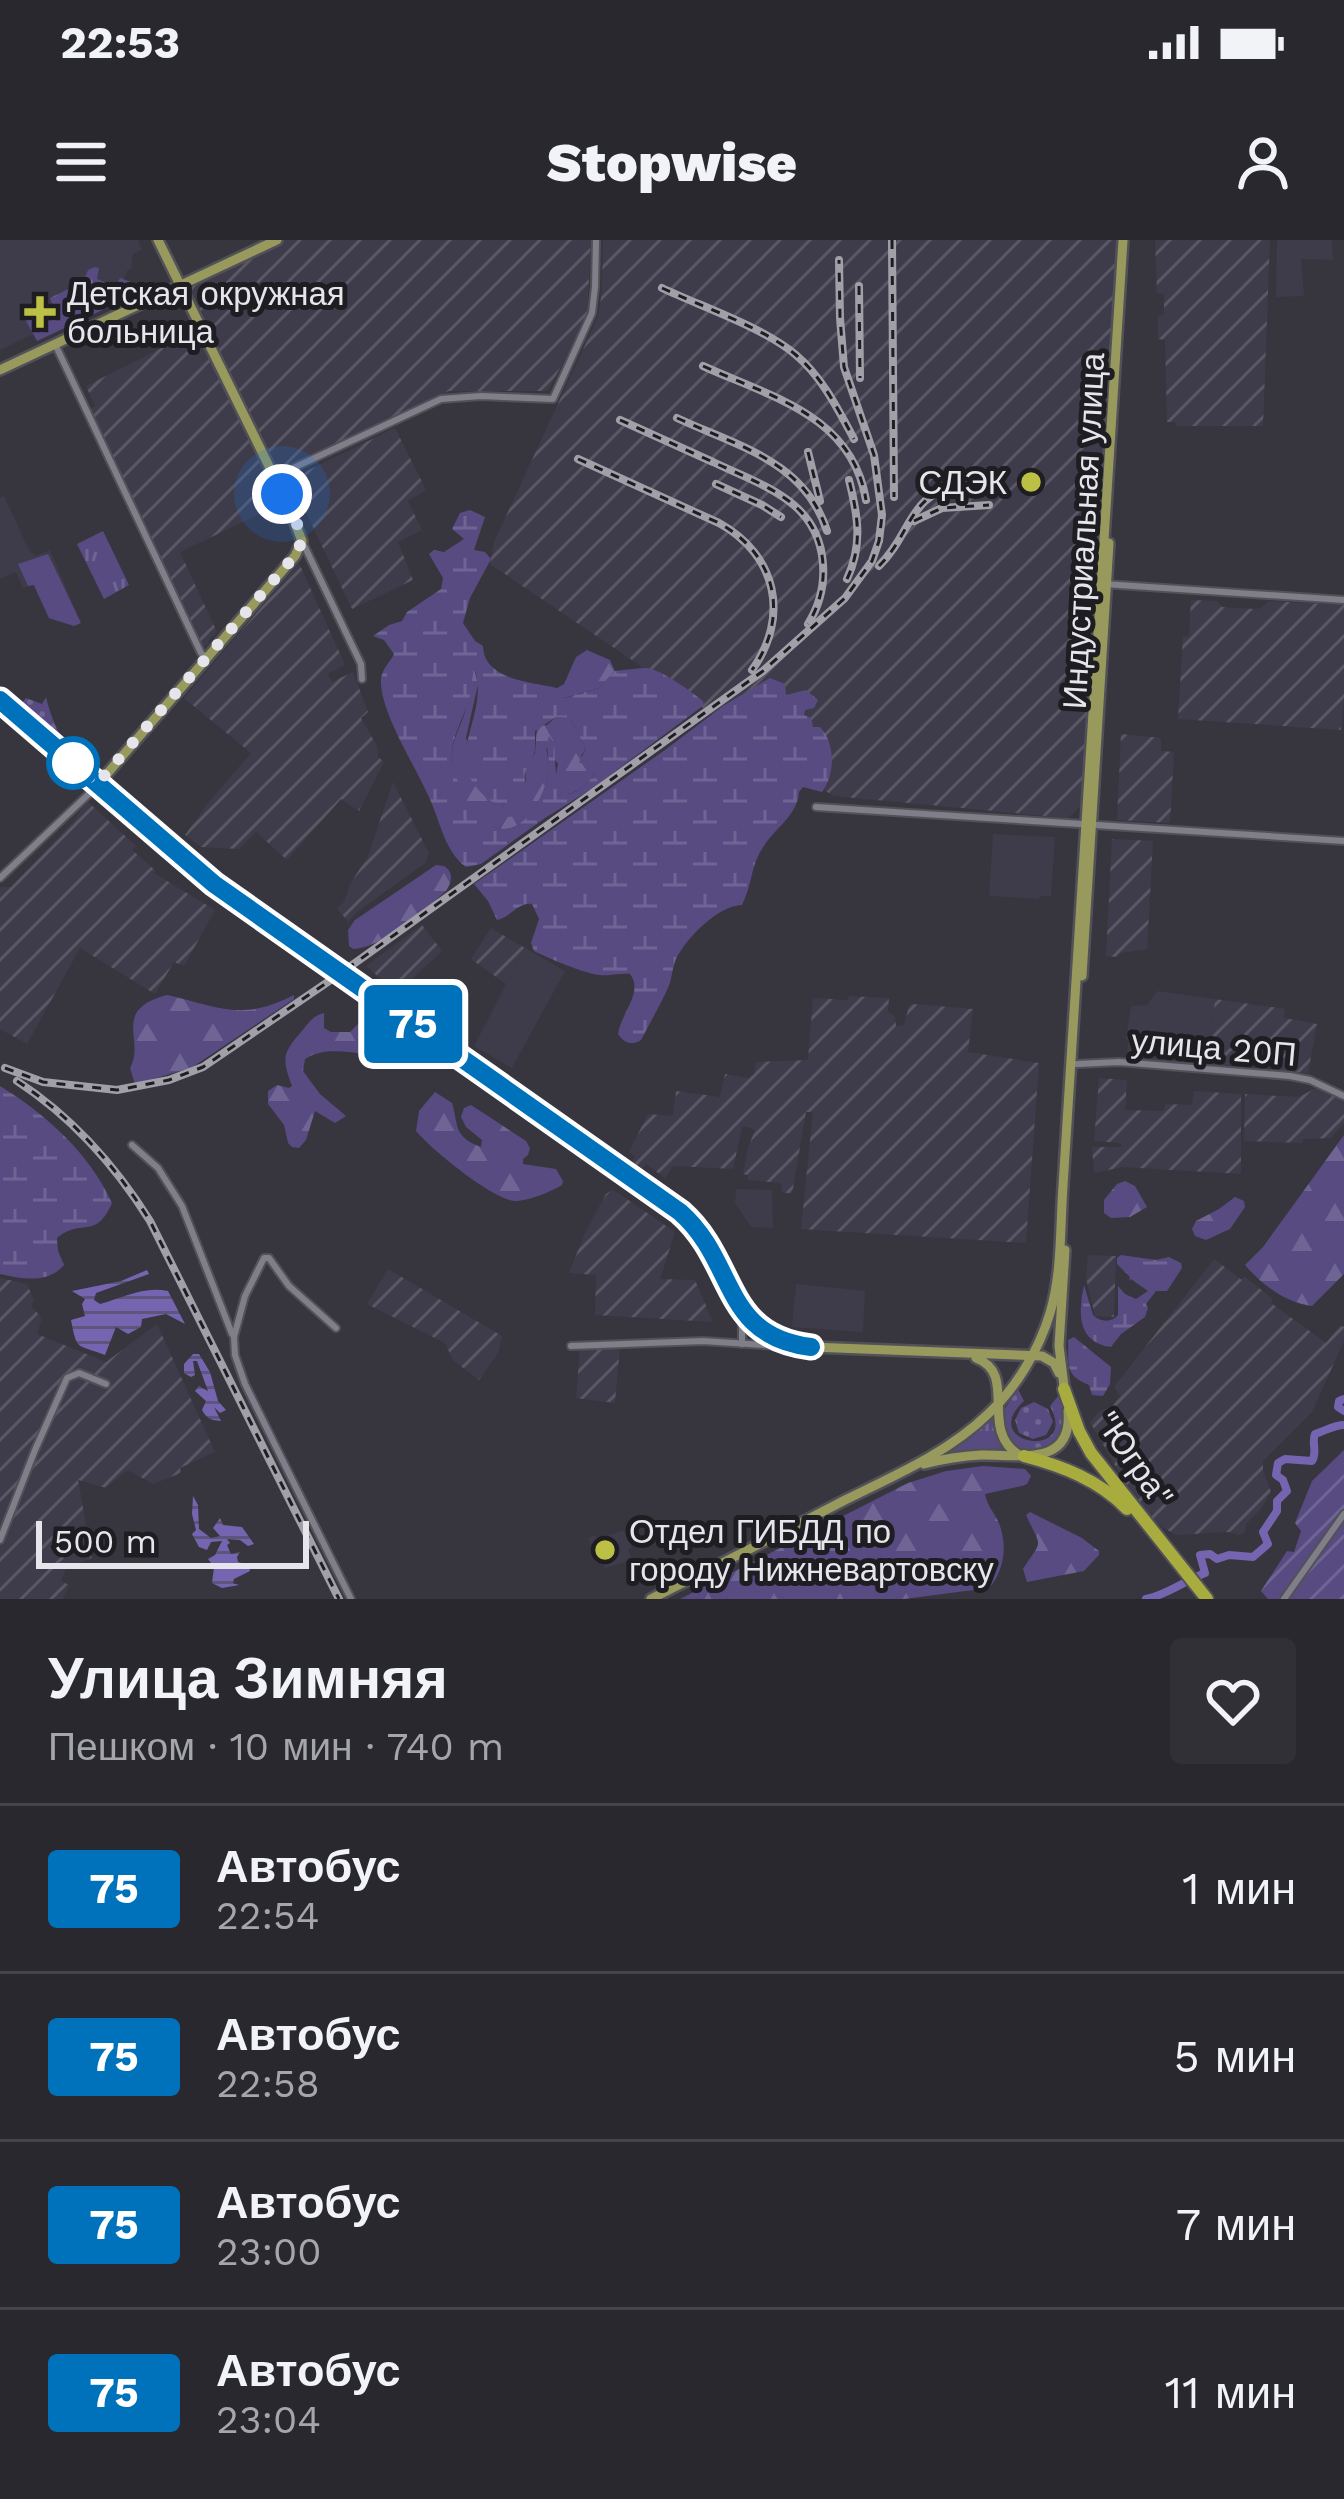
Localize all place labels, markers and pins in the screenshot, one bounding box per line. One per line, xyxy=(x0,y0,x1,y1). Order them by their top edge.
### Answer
place label: Детская окружная больница xyxy=(67,274,345,351)
marker: Детская окружная больница xyxy=(24,296,56,328)
place label: СДЭК xyxy=(919,463,1008,502)
marker: СДЭК xyxy=(1018,469,1044,495)
unlabelled marker xyxy=(48,738,98,788)
place label: Отдел ГИБДД по городу Нижневартовску xyxy=(629,1512,994,1589)
marker: Отдел ГИБДД по городу Нижневартовску xyxy=(592,1537,618,1563)

